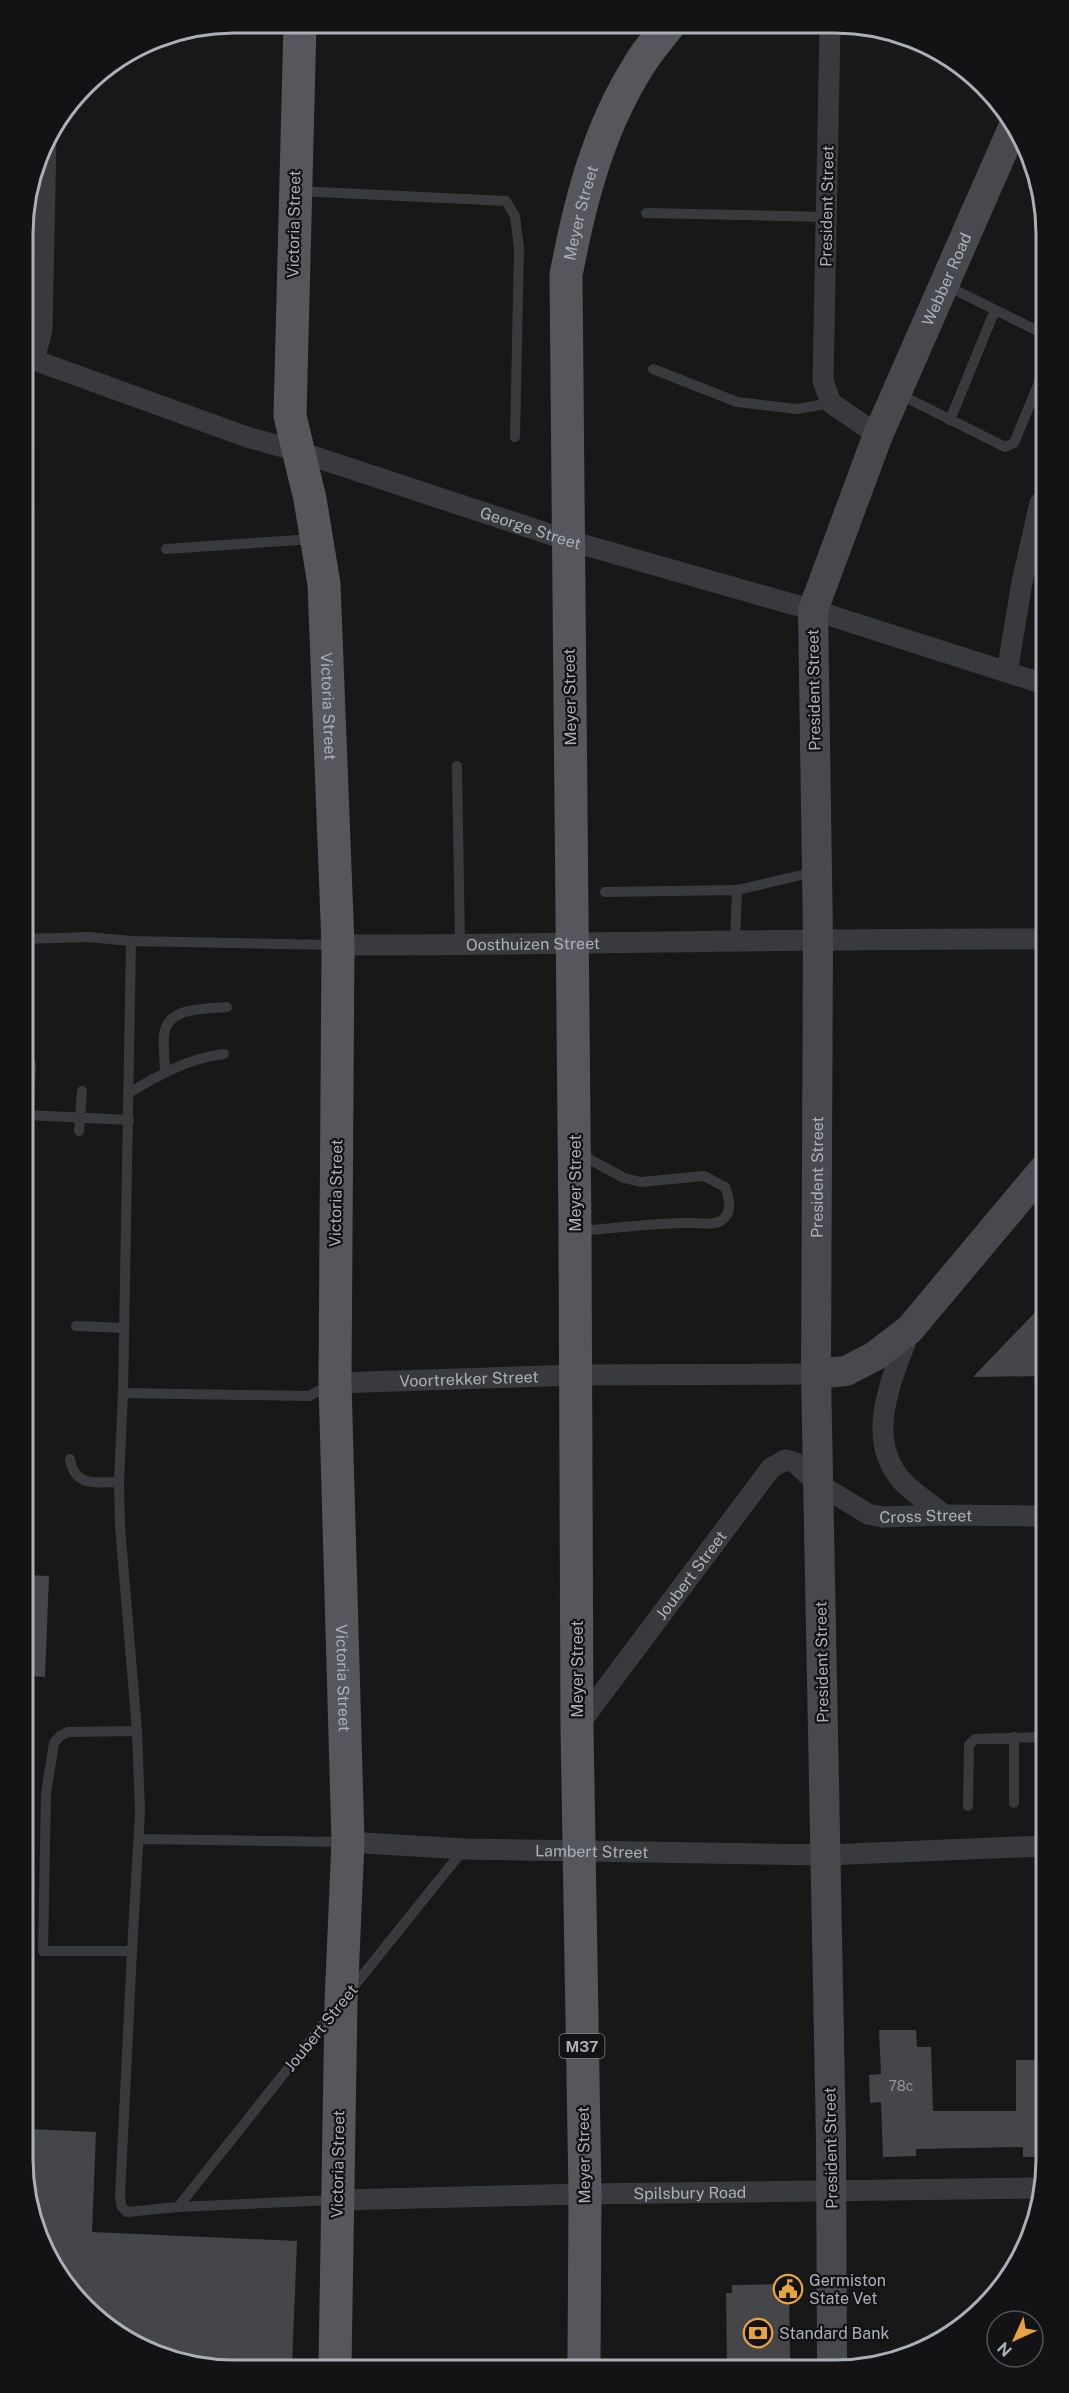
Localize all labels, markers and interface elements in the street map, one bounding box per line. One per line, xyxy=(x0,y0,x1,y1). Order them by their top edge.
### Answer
street label: President Street xyxy=(816,145,838,267)
street label: Meyer Street xyxy=(560,163,602,262)
street label: Victoria Street xyxy=(284,170,304,278)
street label: Webber Road xyxy=(918,230,975,329)
street label: George Street xyxy=(478,502,583,553)
street label: President Street xyxy=(803,629,825,751)
street label: Meyer Street xyxy=(560,648,580,746)
street label: Victoria Street xyxy=(317,652,340,761)
street label: Oosthuizen Street xyxy=(466,933,600,954)
street label: President Street xyxy=(807,1116,827,1238)
street label: Meyer Street xyxy=(566,1134,585,1232)
street label: Victoria Street xyxy=(326,1139,346,1247)
street label: Voortrekker Street xyxy=(399,1367,539,1390)
street label: Cross Street xyxy=(879,1505,972,1527)
street label: Joubert Street xyxy=(651,1527,730,1623)
street label: President Street xyxy=(811,1601,833,1723)
street label: Meyer Street xyxy=(568,1620,587,1718)
street label: Victoria Street xyxy=(332,1624,354,1732)
street label: Lambert Street xyxy=(535,1841,649,1862)
street label: Joubert Street xyxy=(280,1981,362,2075)
road number: M37 xyxy=(560,2034,604,2058)
house number: 78c xyxy=(889,2078,913,2094)
street label: President Street xyxy=(820,2087,842,2209)
street label: Meyer Street xyxy=(574,2106,594,2204)
street label: Victoria Street xyxy=(328,2110,348,2218)
street label: Spilsbury Road xyxy=(633,2182,746,2203)
place label: Germiston State Vet xyxy=(809,2271,886,2308)
public building icon: Germiston State Vet xyxy=(772,2273,804,2305)
north arrow xyxy=(985,2309,1045,2369)
bank icon: Standard Bank xyxy=(742,2317,774,2349)
place label: Standard Bank xyxy=(779,2324,889,2343)
text: N xyxy=(994,2338,1016,2360)

